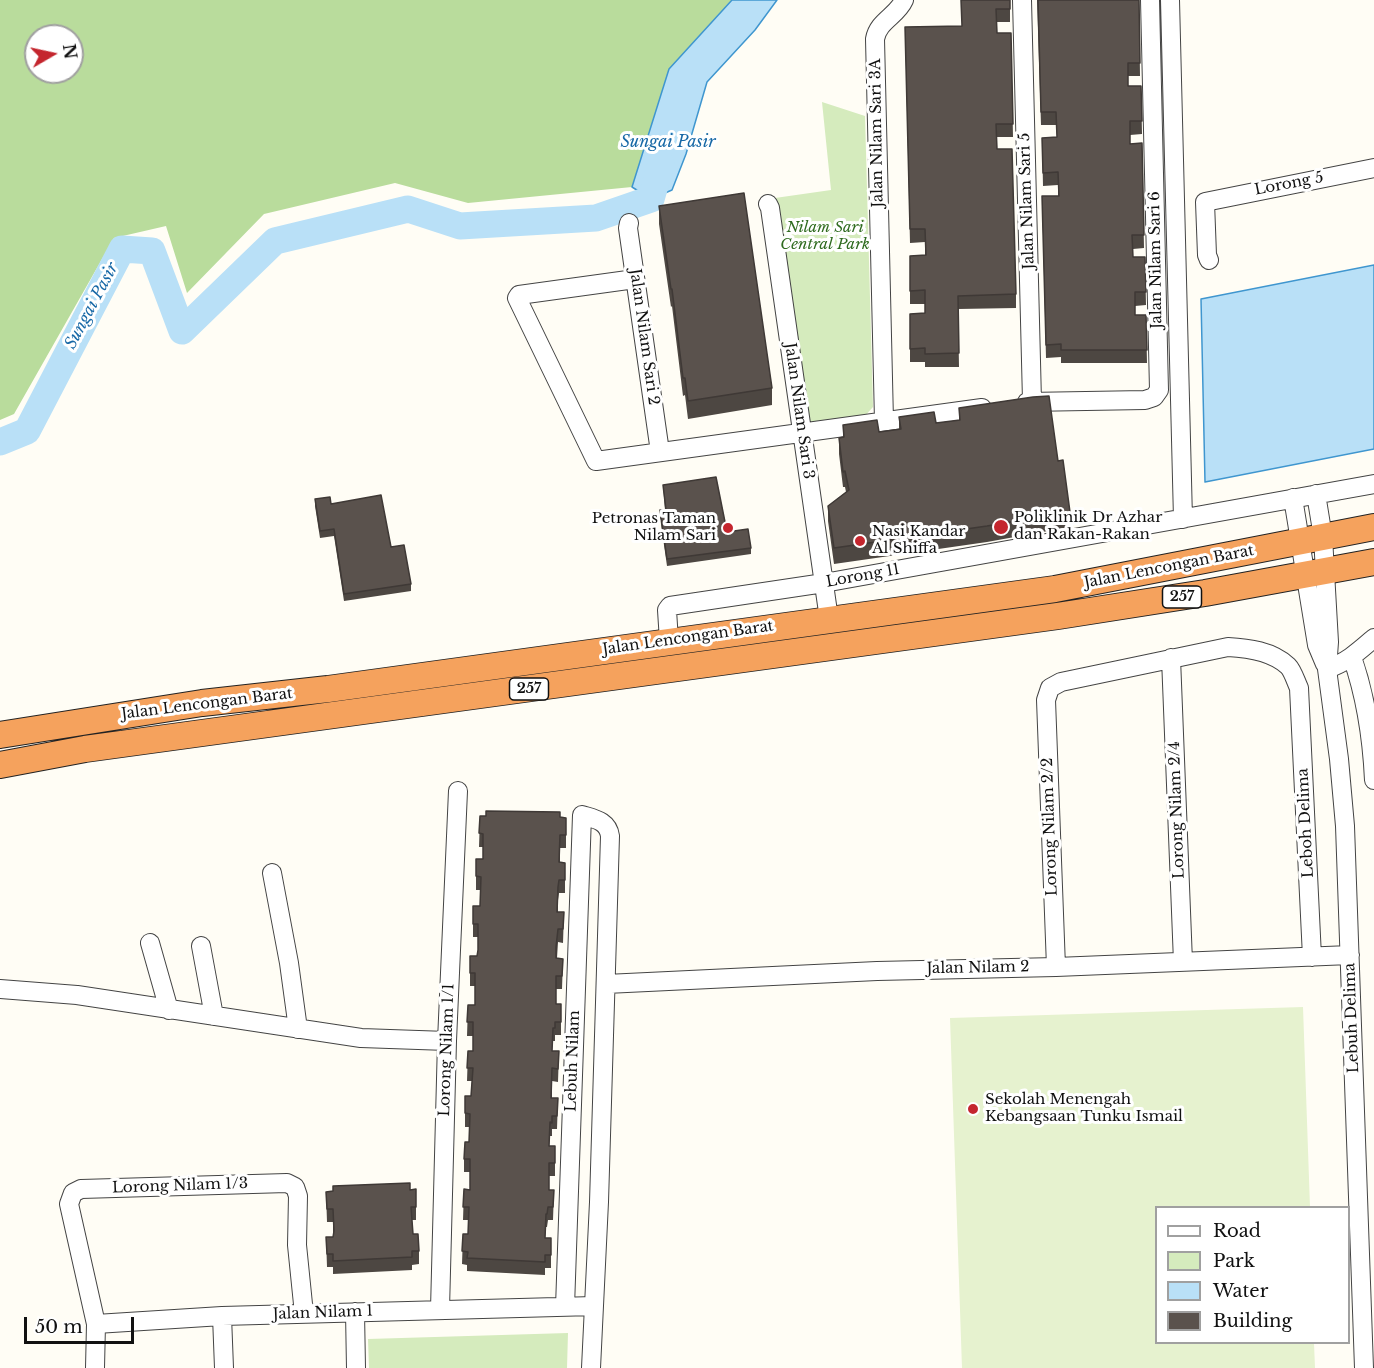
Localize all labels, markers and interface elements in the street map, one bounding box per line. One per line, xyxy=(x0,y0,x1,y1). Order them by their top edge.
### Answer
north arrow xyxy=(24,24,84,84)
text: N xyxy=(59,42,81,60)
street label: Jalan Nilam Sari 3A xyxy=(867,58,887,208)
water label: Sungai Pasir xyxy=(620,132,716,152)
street label: Jalan Nilam Sari 5 xyxy=(1016,132,1038,270)
street label: Lorong 5 xyxy=(1253,169,1325,199)
street label: Jalan Nilam Sari 6 xyxy=(1146,191,1166,329)
park label: Nilam Sari Central Park xyxy=(780,219,870,254)
water label: Sungai Pasir xyxy=(61,260,123,352)
street label: Jalan Nilam Sari 2 xyxy=(626,268,662,406)
street label: Jalan Nilam Sari 3 xyxy=(781,342,817,480)
place label: Poliklinik Dr Azhar dan Rakan-Rakan xyxy=(1014,509,1162,544)
place label: Petronas Taman Nilam Sari xyxy=(592,510,716,545)
marker: Poliklinik Dr Azhar dan Rakan-Rakan xyxy=(992,518,1010,536)
marker: Petronas Taman Nilam Sari xyxy=(721,521,735,535)
place label: Nasi Kandar Al Shiffa xyxy=(872,523,965,558)
marker: Nasi Kandar Al Shiffa xyxy=(853,534,867,548)
street label: Jalan Lencongan Barat xyxy=(1083,542,1255,592)
street label: Lorong 11 xyxy=(825,561,901,591)
road number: 257 xyxy=(1162,586,1202,608)
street label: Jalan Lencongan Barat xyxy=(601,617,775,659)
road number: 257 xyxy=(510,678,548,700)
street label: Jalan Lencongan Barat xyxy=(120,685,294,723)
street label: Lorong Nilam 2/4 xyxy=(1166,741,1188,879)
street label: Lorong Nilam 2/2 xyxy=(1039,757,1061,897)
street label: Leboh Delima xyxy=(1294,768,1318,878)
street label: Jalan Nilam 2 xyxy=(926,958,1030,978)
street label: Lebuh Delima xyxy=(1341,963,1363,1073)
street label: Lorong Nilam 1/1 xyxy=(436,983,458,1117)
street label: Lebuh Nilam xyxy=(562,1010,584,1112)
place label: Sekolah Menengah Kebangsaan Tunku Ismail xyxy=(985,1091,1183,1126)
marker: Sekolah Menengah Kebangsaan Tunku Ismail xyxy=(966,1102,980,1116)
street label: Lorong Nilam 1/3 xyxy=(112,1175,248,1197)
legend xyxy=(1155,1206,1350,1344)
text: Road xyxy=(1213,1220,1261,1242)
text: Park xyxy=(1213,1250,1255,1272)
text: Water xyxy=(1213,1280,1268,1302)
street label: Jalan Nilam 1 xyxy=(273,1302,373,1324)
scale bar xyxy=(27,1305,136,1343)
text: Building xyxy=(1213,1310,1292,1332)
text: 50 m xyxy=(35,1316,83,1338)

